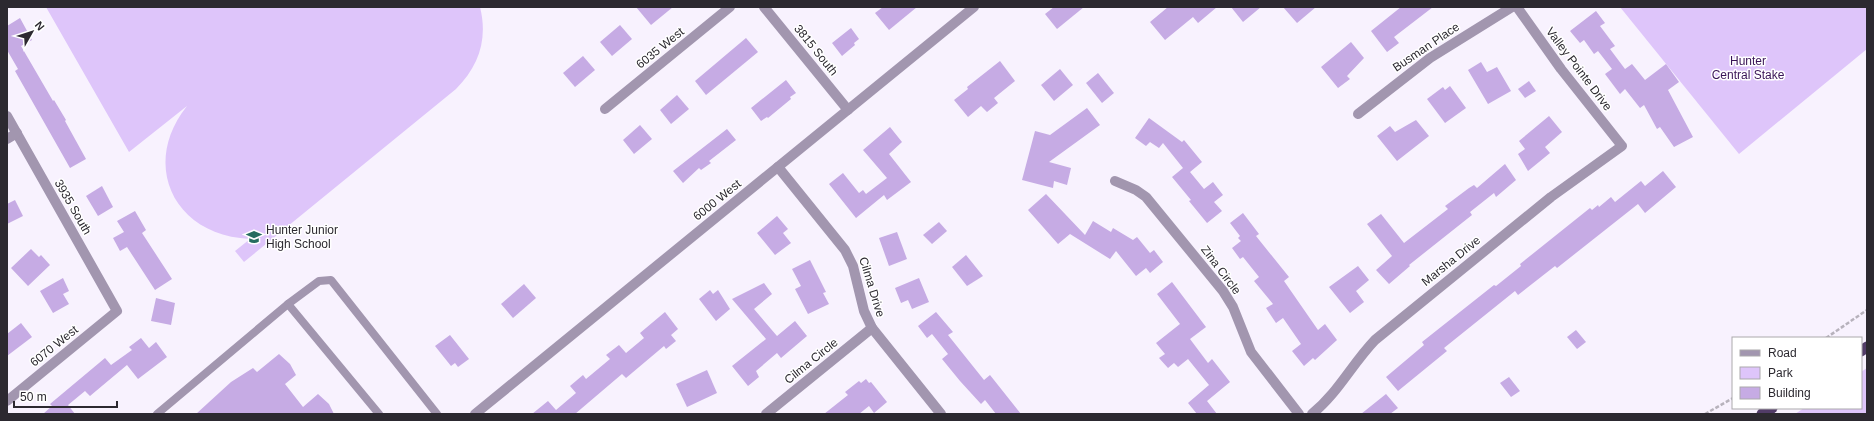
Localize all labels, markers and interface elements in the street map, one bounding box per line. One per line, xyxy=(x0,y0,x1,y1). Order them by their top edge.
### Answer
north arrow xyxy=(12,12,52,52)
text: N xyxy=(33,19,47,33)
street label: Busman Place xyxy=(1390,19,1462,74)
street label: 3815 South xyxy=(791,22,841,78)
street label: 6035 West xyxy=(633,24,687,71)
street label: Valley Pointe Drive xyxy=(1543,25,1615,114)
park label: Hunter Central Stake xyxy=(1712,54,1785,82)
street label: 6000 West xyxy=(690,176,744,223)
street label: 3935 South xyxy=(52,177,94,237)
place label: Hunter Junior High School xyxy=(266,223,338,251)
school or university icon: Hunter Junior High School xyxy=(245,228,263,246)
street label: Marsha Drive xyxy=(1419,233,1483,289)
street label: Zina Circle xyxy=(1198,243,1244,297)
street label: Cilma Drive xyxy=(856,255,888,319)
street label: 6070 West xyxy=(27,322,81,369)
street label: Cilma Circle xyxy=(781,335,841,387)
legend xyxy=(1732,337,1862,409)
text: Road xyxy=(1768,346,1797,360)
text: Park xyxy=(1768,366,1794,380)
scale bar xyxy=(14,383,117,409)
text: Building xyxy=(1768,386,1811,400)
text: 50 m xyxy=(20,390,47,404)

